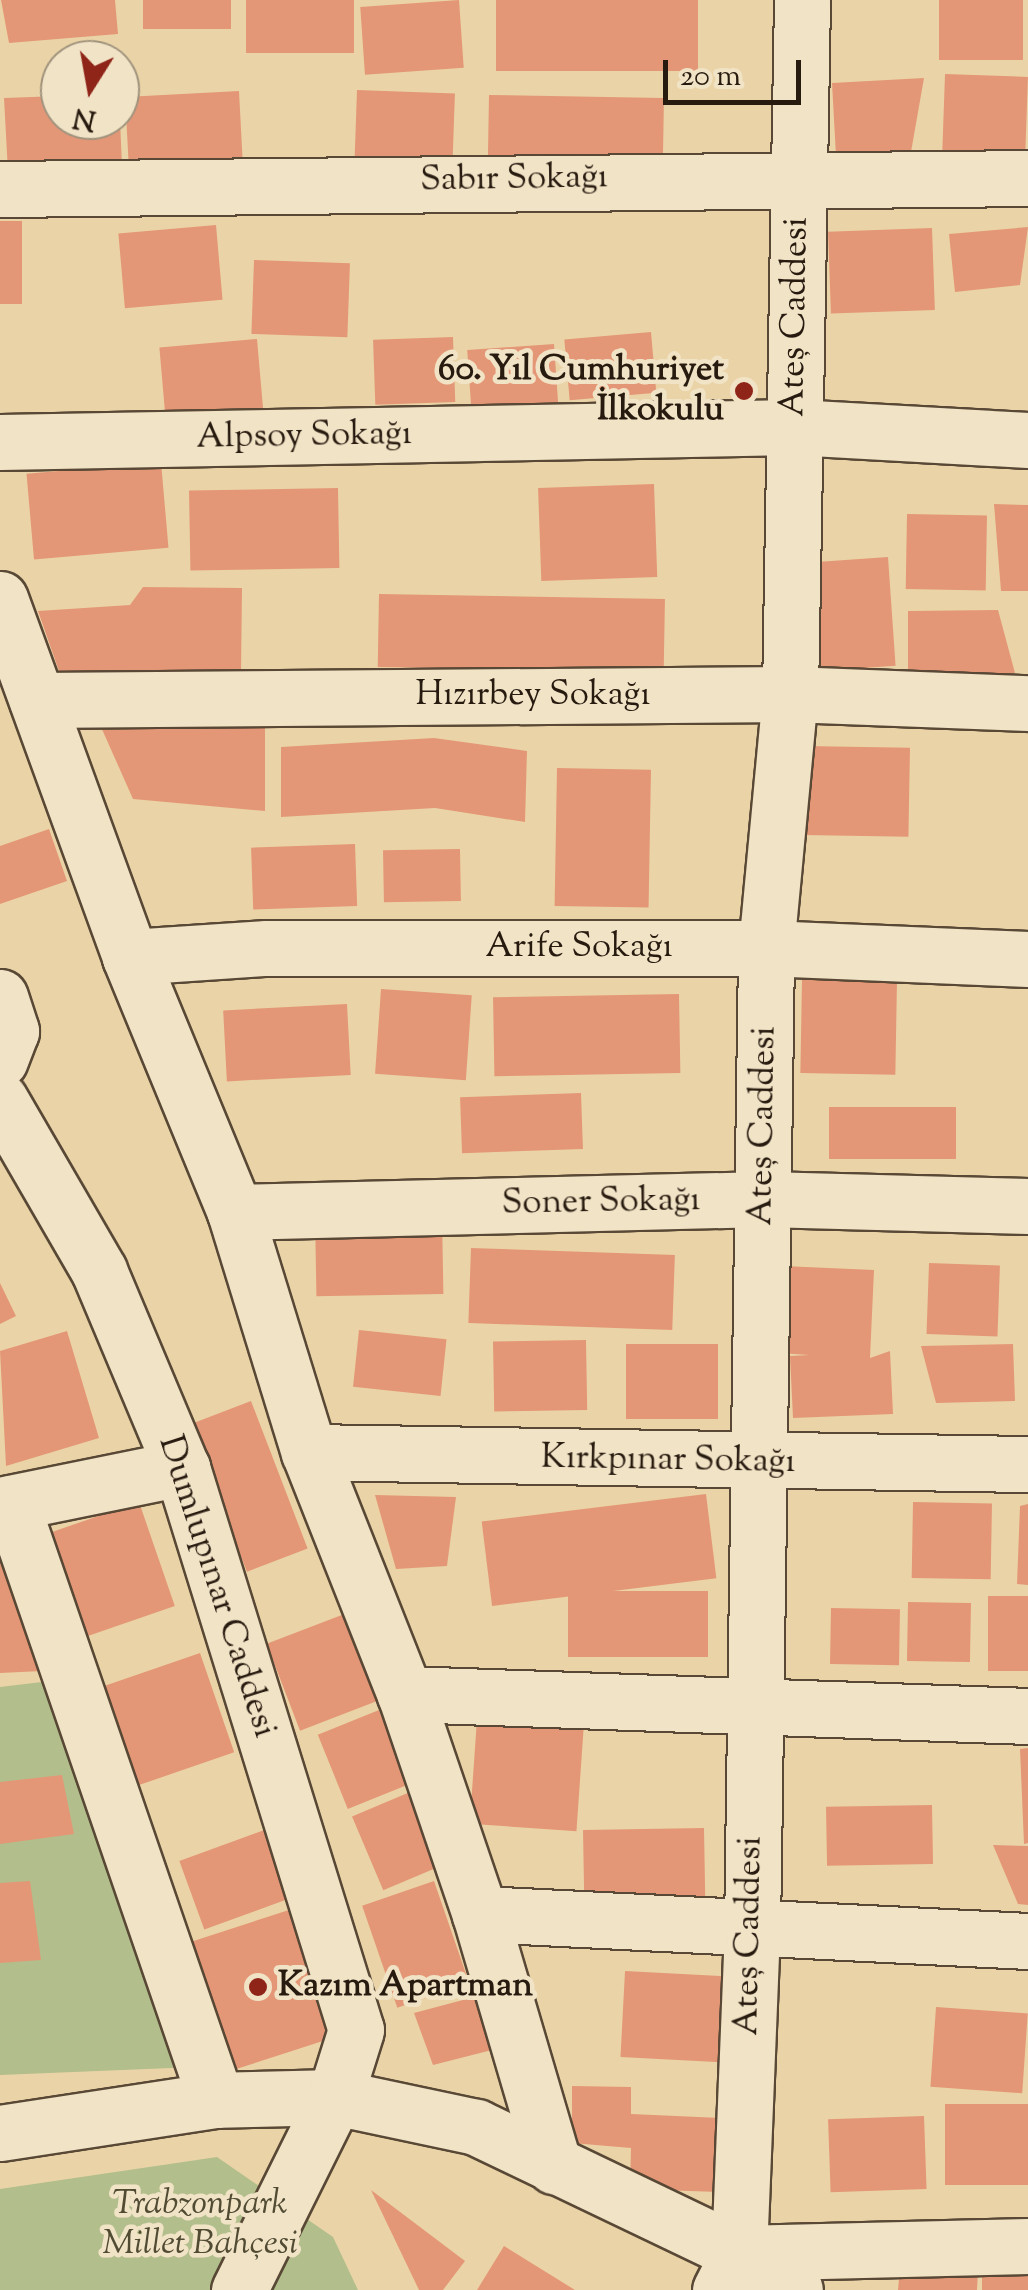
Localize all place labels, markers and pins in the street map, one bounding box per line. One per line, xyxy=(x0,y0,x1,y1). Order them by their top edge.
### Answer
place label: 60. Yıl Cumhuriyet İlkokulu xyxy=(438,350,724,432)
marker: 60. Yıl Cumhuriyet İlkokulu xyxy=(733,380,755,402)
place label: Kazım Apartman xyxy=(278,1966,533,2008)
marker: Kazım Apartman xyxy=(247,1976,269,1998)

